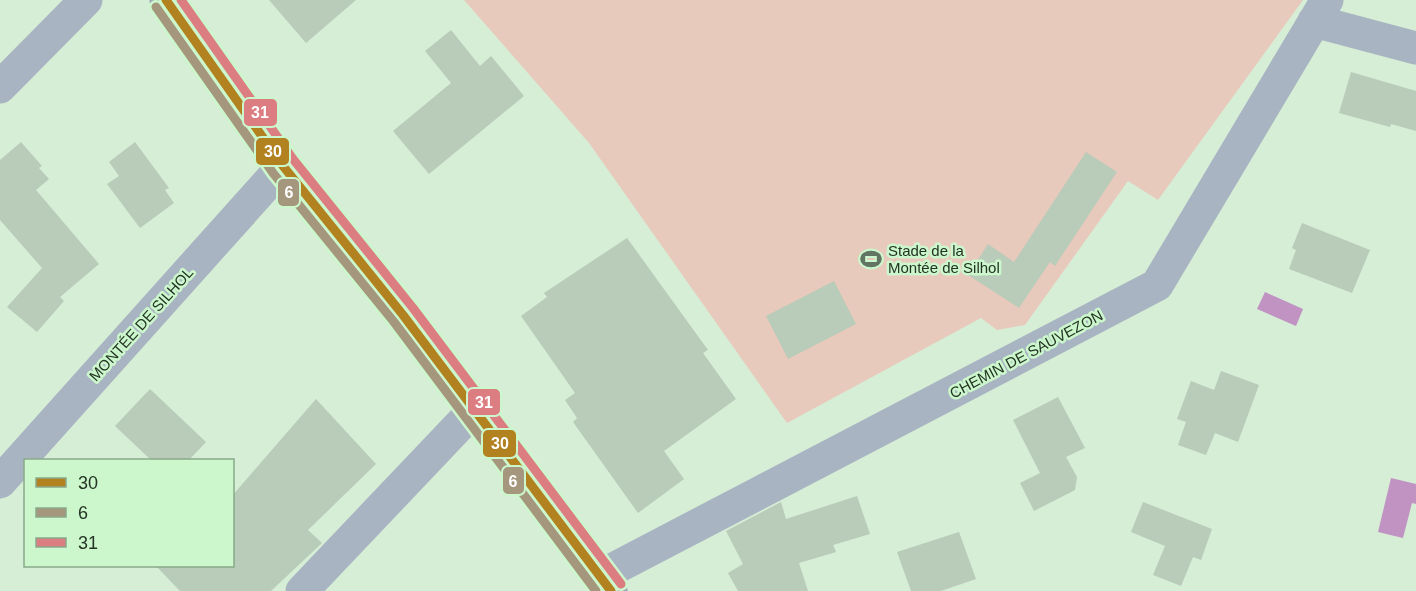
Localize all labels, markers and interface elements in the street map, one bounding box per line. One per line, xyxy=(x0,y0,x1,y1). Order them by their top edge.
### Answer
line badge: 31 xyxy=(243,98,278,127)
text: 31 xyxy=(251,104,269,121)
line badge: 30 xyxy=(255,137,290,166)
text: 30 xyxy=(264,143,282,160)
line badge: 6 xyxy=(277,178,300,207)
text: 6 xyxy=(285,184,294,201)
place label: Stade de la Montée de Silhol xyxy=(888,242,1000,276)
sports icon: Stade de la Montée de Silhol xyxy=(859,247,883,271)
street label: MONTÉE DE SILHOL xyxy=(86,264,196,384)
street label: CHEMIN DE SAUVEZON xyxy=(947,306,1105,402)
line badge: 31 xyxy=(467,388,501,416)
text: 31 xyxy=(475,394,493,411)
line badge: 30 xyxy=(482,429,517,458)
text: 30 xyxy=(491,435,509,452)
legend xyxy=(24,459,234,567)
line badge: 6 xyxy=(502,466,525,495)
text: 30 xyxy=(78,473,98,493)
text: 6 xyxy=(509,473,518,490)
text: 6 xyxy=(78,503,88,523)
text: 31 xyxy=(78,533,98,553)

